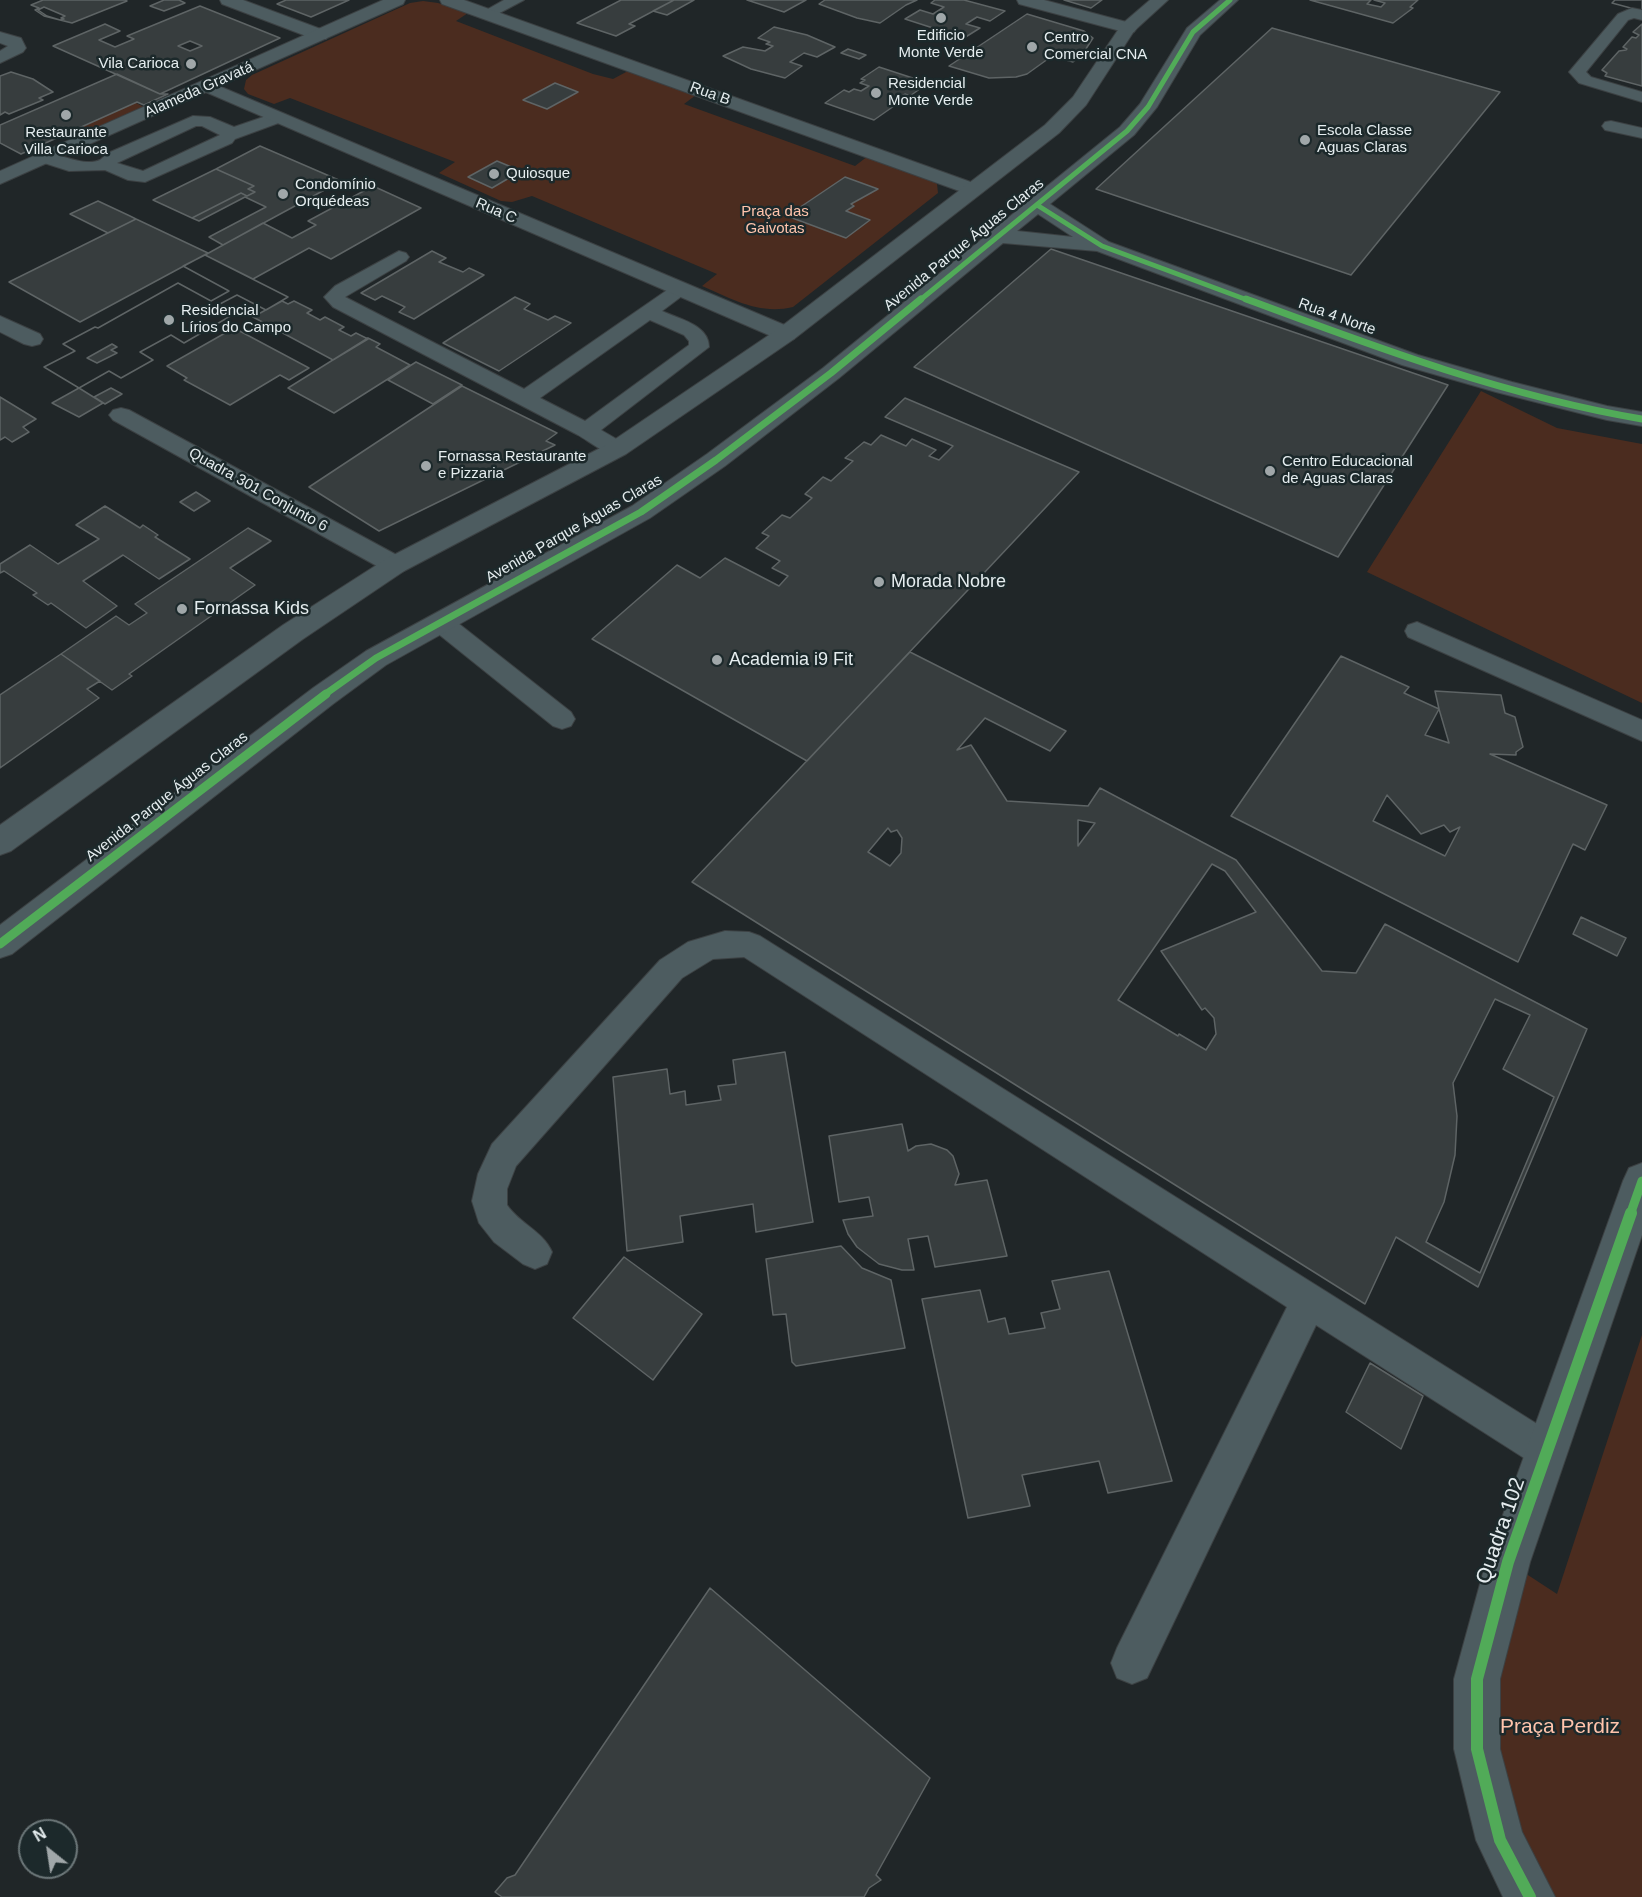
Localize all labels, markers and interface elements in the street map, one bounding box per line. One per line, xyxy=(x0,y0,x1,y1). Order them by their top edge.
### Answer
marker: Edificio Monte Verde xyxy=(934,11,948,25)
place label: Edificio Monte Verde xyxy=(898,27,984,62)
place label: Centro Comercial CNA xyxy=(1044,29,1147,64)
marker: Centro Comercial CNA xyxy=(1025,40,1039,54)
place label: Vila Carioca xyxy=(98,55,179,73)
marker: Vila Carioca xyxy=(184,57,198,71)
street label: Alameda Gravatá xyxy=(142,58,256,122)
place label: Residencial Monte Verde xyxy=(888,75,973,110)
street label: Rua B xyxy=(687,78,733,110)
marker: Residencial Monte Verde xyxy=(869,86,883,100)
marker: Restaurante Villa Carioca xyxy=(59,108,73,122)
place label: Escola Classe Aguas Claras xyxy=(1317,122,1412,157)
place label: Restaurante Villa Carioca xyxy=(24,124,108,159)
marker: Escola Classe Aguas Claras xyxy=(1298,133,1312,147)
place label: Quiosque xyxy=(506,165,570,183)
marker: Quiosque xyxy=(487,167,501,181)
street label: Avenida Parque Águas Claras xyxy=(880,175,1048,315)
place label: Condomínio Orquédeas xyxy=(295,176,376,211)
marker: Condomínio Orquédeas xyxy=(276,187,290,201)
street label: Rua C xyxy=(473,194,519,228)
park label: Praça das Gaivotas xyxy=(741,203,809,238)
street label: Rua 4 Norte xyxy=(1296,295,1378,339)
place label: Residencial Lírios do Campo xyxy=(181,302,291,337)
marker: Residencial Lírios do Campo xyxy=(162,313,176,327)
street label: Quadra 301 Conjunto 6 xyxy=(185,444,331,536)
place label: Fornassa Restaurante e Pizzaria xyxy=(438,448,586,483)
place label: Centro Educacional de Aguas Claras xyxy=(1282,453,1413,488)
marker: Fornassa Restaurante e Pizzaria xyxy=(419,459,433,473)
marker: Centro Educacional de Aguas Claras xyxy=(1263,464,1277,478)
street label: Avenida Parque Águas Claras xyxy=(483,471,665,587)
place label: Morada Nobre xyxy=(891,571,1006,593)
marker: Morada Nobre xyxy=(872,575,886,589)
place label: Fornassa Kids xyxy=(194,598,309,620)
marker: Fornassa Kids xyxy=(175,602,189,616)
place label: Academia i9 Fit xyxy=(729,649,853,671)
marker: Academia i9 Fit xyxy=(710,653,724,667)
street label: Avenida Parque Águas Claras xyxy=(82,728,252,866)
street label: Quadra 102 xyxy=(1471,1474,1531,1588)
park label: Praça Perdiz xyxy=(1500,1714,1620,1740)
north arrow xyxy=(18,1819,78,1879)
text: N xyxy=(30,1824,49,1845)

